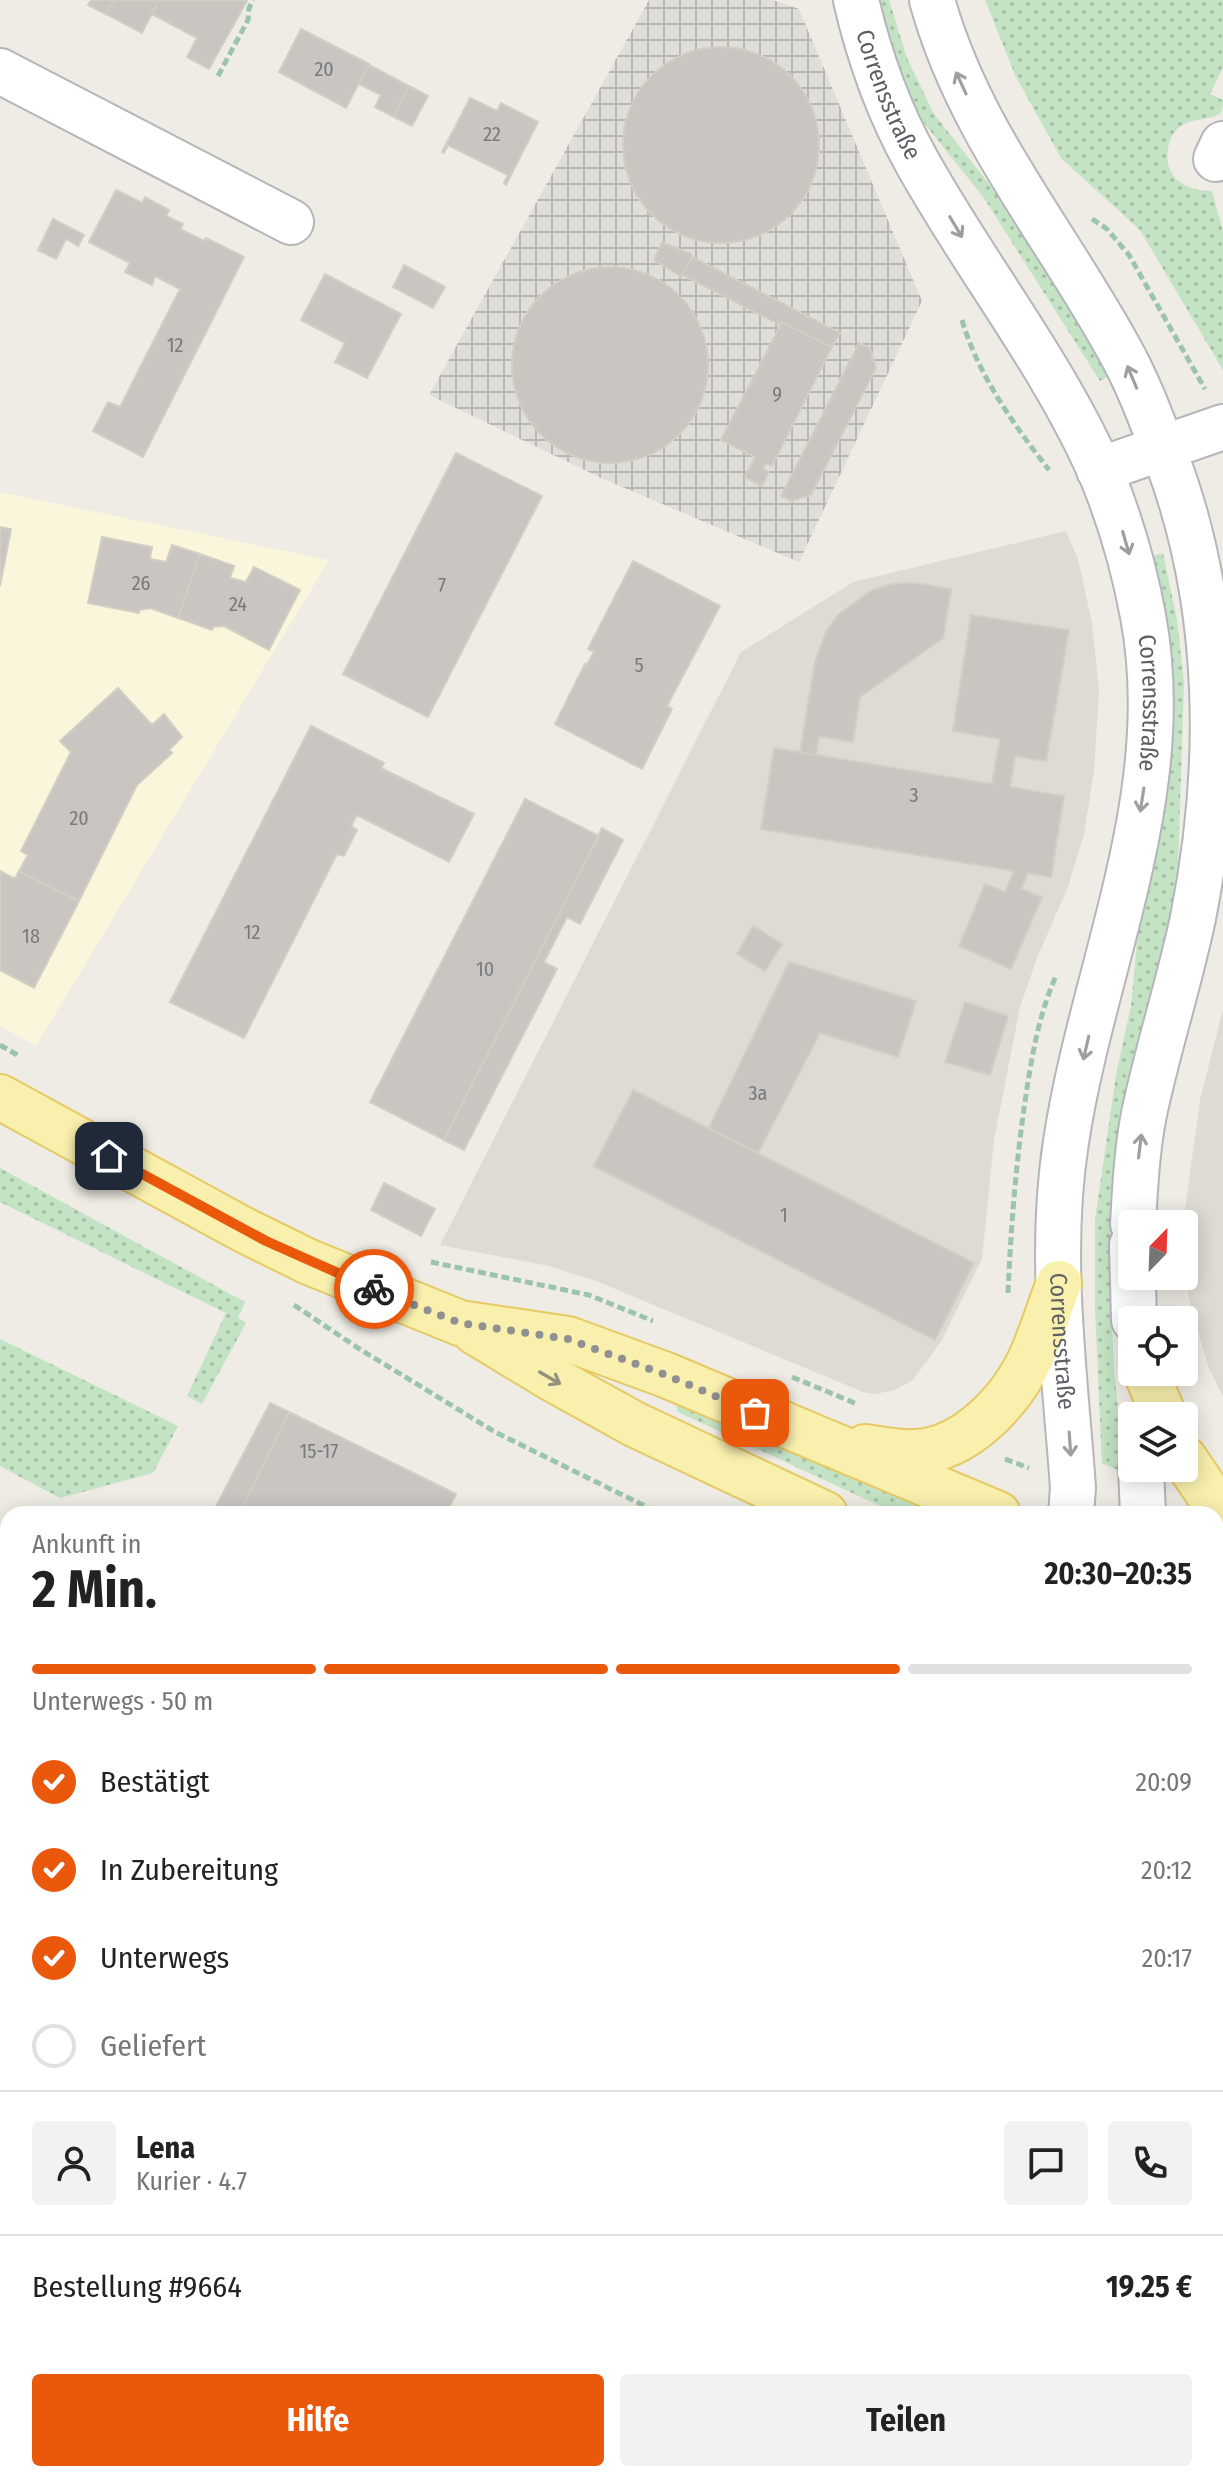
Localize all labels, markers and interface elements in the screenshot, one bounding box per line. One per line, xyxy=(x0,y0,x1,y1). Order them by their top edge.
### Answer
street label: Corrensstraße xyxy=(850,27,927,164)
house number: 20 xyxy=(314,57,334,81)
one-way arrow xyxy=(953,71,968,95)
house number: 22 xyxy=(483,122,501,146)
one-way arrow xyxy=(948,216,965,238)
house number: 12 xyxy=(167,333,183,357)
one-way arrow xyxy=(1124,365,1139,389)
house number: 9 xyxy=(772,382,782,406)
one-way arrow xyxy=(1119,529,1134,555)
house number: 26 xyxy=(132,571,150,595)
house number: 7 xyxy=(438,573,446,597)
house number: 24 xyxy=(229,592,247,616)
street label: Corrensstraße xyxy=(1132,633,1165,773)
house number: 5 xyxy=(634,653,644,677)
house number: 3 xyxy=(909,783,919,807)
one-way arrow xyxy=(1134,787,1149,812)
house number: 20 xyxy=(69,806,89,830)
house number: 12 xyxy=(244,920,260,944)
house number: 18 xyxy=(22,924,40,948)
house number: 10 xyxy=(476,957,494,981)
one-way arrow xyxy=(1077,1035,1092,1061)
house number: 3a xyxy=(749,1081,767,1105)
pin xyxy=(75,1122,143,1190)
one-way arrow xyxy=(1133,1133,1148,1160)
icon: home xyxy=(87,1134,131,1178)
house number: 1 xyxy=(780,1203,788,1227)
north arrow xyxy=(1118,1210,1198,1290)
map controls xyxy=(1118,1210,1198,1482)
courier xyxy=(334,1249,414,1329)
icon: bike xyxy=(352,1267,396,1311)
street label: Corrensstraße xyxy=(1044,1272,1081,1411)
button: locate xyxy=(1118,1306,1198,1386)
one-way arrow xyxy=(538,1370,561,1386)
pin xyxy=(721,1379,789,1447)
icon: bag xyxy=(733,1391,777,1435)
button: layers xyxy=(1118,1402,1198,1482)
one-way arrow xyxy=(1063,1430,1078,1457)
house number: 15-17 xyxy=(300,1439,338,1463)
text: Ankunft in xyxy=(32,1529,141,1560)
text: 20:30–20:35 xyxy=(1044,1556,1192,1592)
text: 2 Min. xyxy=(32,1558,157,1621)
text: Unterwegs · 50 m xyxy=(32,1686,213,1717)
icon: check xyxy=(32,1760,76,1804)
text: Bestätigt xyxy=(100,1764,210,1800)
text: 20:09 xyxy=(1136,1767,1192,1798)
icon: check xyxy=(32,1848,76,1892)
text: In Zubereitung xyxy=(100,1852,278,1888)
text: 20:12 xyxy=(1141,1855,1192,1886)
icon: check xyxy=(32,1936,76,1980)
text: Unterwegs xyxy=(100,1940,229,1976)
text: 20:17 xyxy=(1142,1943,1192,1974)
text: Geliefert xyxy=(100,2028,206,2064)
button: person xyxy=(32,2121,116,2205)
button: chat xyxy=(1004,2121,1088,2205)
button: phone xyxy=(1108,2121,1192,2205)
text: Lena xyxy=(136,2130,195,2166)
text: Kurier · 4.7 xyxy=(136,2166,247,2197)
text: Bestellung #9664 xyxy=(32,2269,242,2305)
text: 19.25 € xyxy=(1106,2269,1192,2305)
button: Hilfe xyxy=(32,2374,604,2466)
button: Teilen xyxy=(620,2374,1192,2466)

